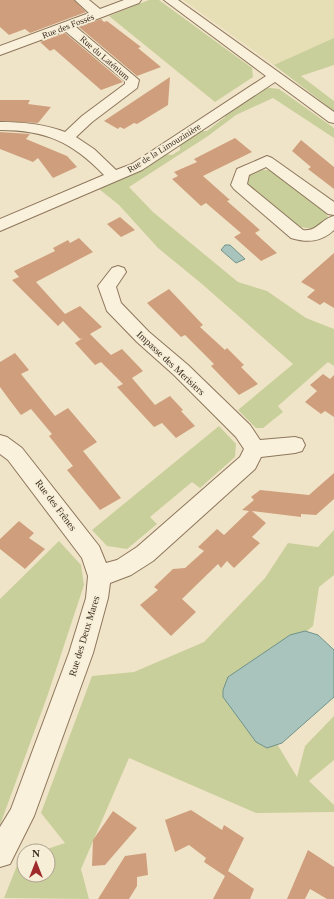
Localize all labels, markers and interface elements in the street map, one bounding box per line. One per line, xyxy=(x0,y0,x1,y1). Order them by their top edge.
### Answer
street label: Rue des Fossés xyxy=(41,11,96,41)
street label: Rue du Laténium xyxy=(78,34,132,82)
street label: Rue de la Limouzinière xyxy=(125,121,203,175)
street label: Impasse des Merisiers xyxy=(135,329,207,397)
street label: Rue des Frênes xyxy=(33,477,79,533)
street label: Rue des Deux Mares xyxy=(67,594,102,678)
north arrow xyxy=(16,843,56,883)
text: N xyxy=(32,847,40,859)

